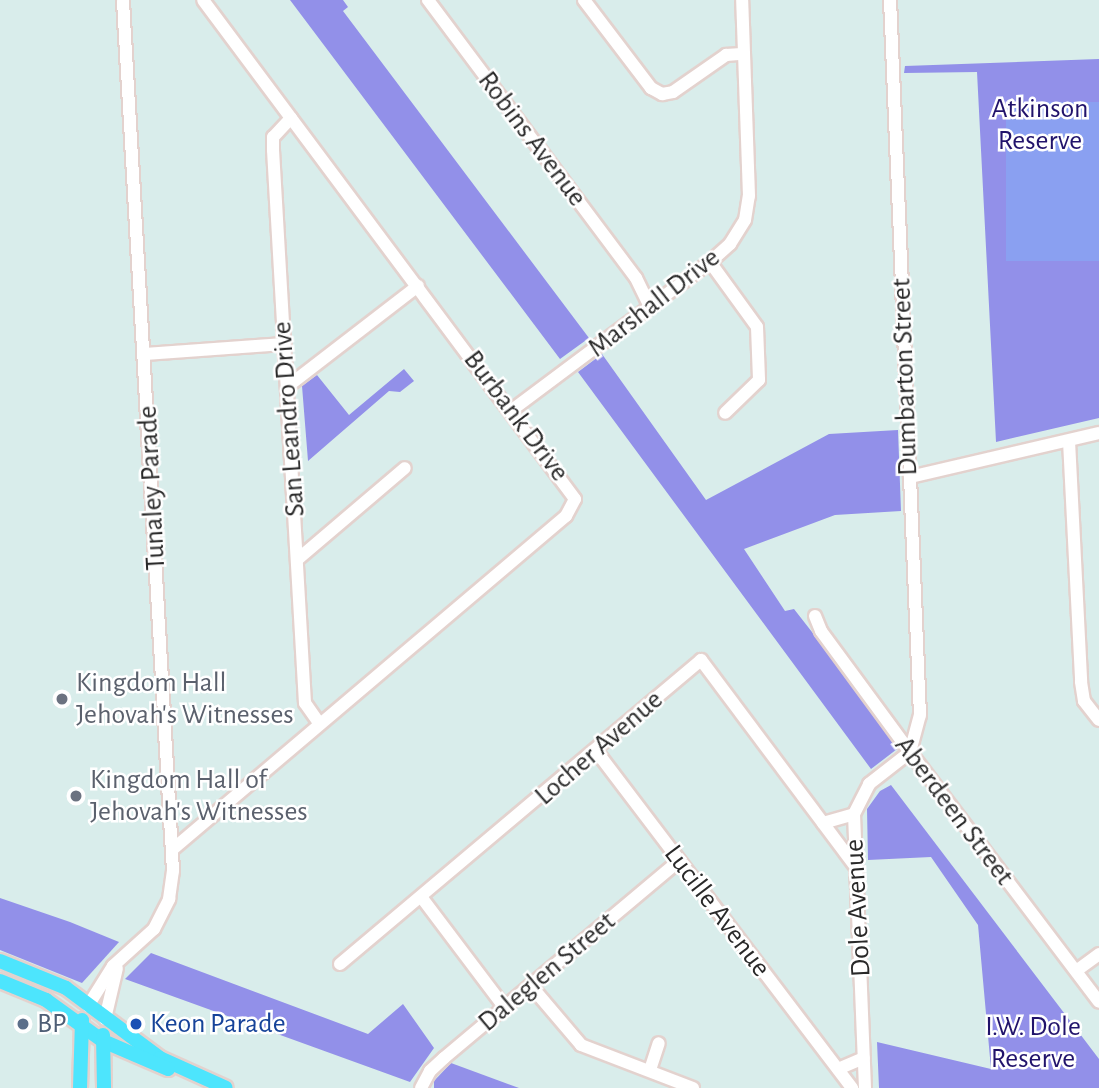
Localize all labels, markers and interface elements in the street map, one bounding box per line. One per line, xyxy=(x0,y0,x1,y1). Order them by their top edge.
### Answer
street label: Robins Avenue xyxy=(470,65,594,213)
park label: Atkinson Reserve xyxy=(992,92,1088,158)
street label: Marshall Drive xyxy=(581,241,727,365)
street label: Dumbarton Street xyxy=(885,278,925,476)
street label: San Leandro Drive xyxy=(265,320,313,518)
street label: Burbank Drive xyxy=(456,344,576,488)
street label: Tunaley Parade xyxy=(131,405,173,571)
place label: Kingdom Hall Jehovah's Witnesses xyxy=(76,666,294,732)
street label: Locher Avenue xyxy=(528,683,670,813)
marker: Kingdom Hall Jehovah's Witnesses xyxy=(54,691,70,707)
street label: Aberdeen Street xyxy=(887,730,1021,892)
place label: Kingdom Hall of Jehovah's Witnesses xyxy=(90,763,308,829)
marker: Kingdom Hall of Jehovah's Witnesses xyxy=(68,788,84,804)
street label: Lucille Avenue xyxy=(657,838,777,984)
street label: Dole Avenue xyxy=(838,838,878,978)
street label: Daleglen Street xyxy=(471,905,623,1039)
place label: BP xyxy=(37,1007,67,1041)
place label: Keon Parade xyxy=(150,1007,286,1041)
park label: I.W. Dole Reserve xyxy=(985,1010,1081,1076)
marker: BP xyxy=(15,1016,31,1032)
marker: Keon Parade xyxy=(128,1016,144,1032)

